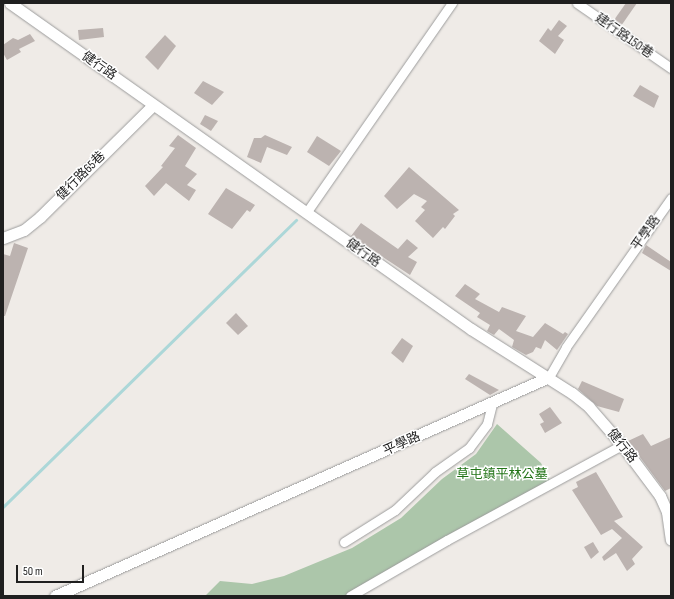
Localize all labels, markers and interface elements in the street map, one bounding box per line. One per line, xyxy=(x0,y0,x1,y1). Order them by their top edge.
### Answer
street label: 建行路150巷 xyxy=(592,10,656,62)
street label: 健行路 xyxy=(79,48,119,84)
street label: 健行路65巷 xyxy=(53,148,109,204)
street label: 平學路 xyxy=(628,213,664,253)
street label: 健行路 xyxy=(343,235,383,271)
street label: 健行路 xyxy=(604,426,640,466)
street label: 平學路 xyxy=(381,429,423,459)
park label: 草屯鎮平林公墓 xyxy=(457,466,547,482)
scale bar xyxy=(18,557,86,583)
text: 50 m xyxy=(23,564,43,579)

